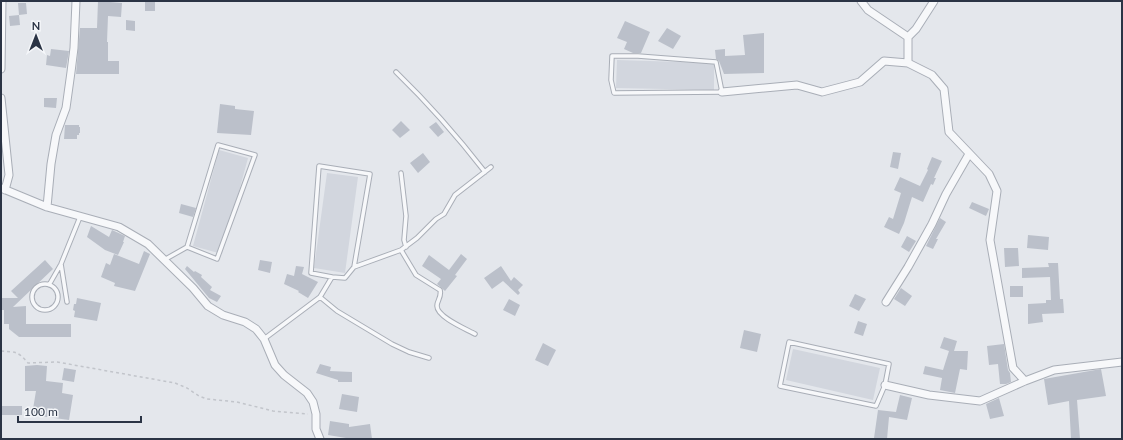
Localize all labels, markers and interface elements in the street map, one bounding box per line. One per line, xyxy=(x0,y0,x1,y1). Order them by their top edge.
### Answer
north arrow xyxy=(16,16,56,56)
text: N xyxy=(32,19,40,32)
scale bar xyxy=(18,398,141,424)
text: 100 m xyxy=(24,404,58,419)

